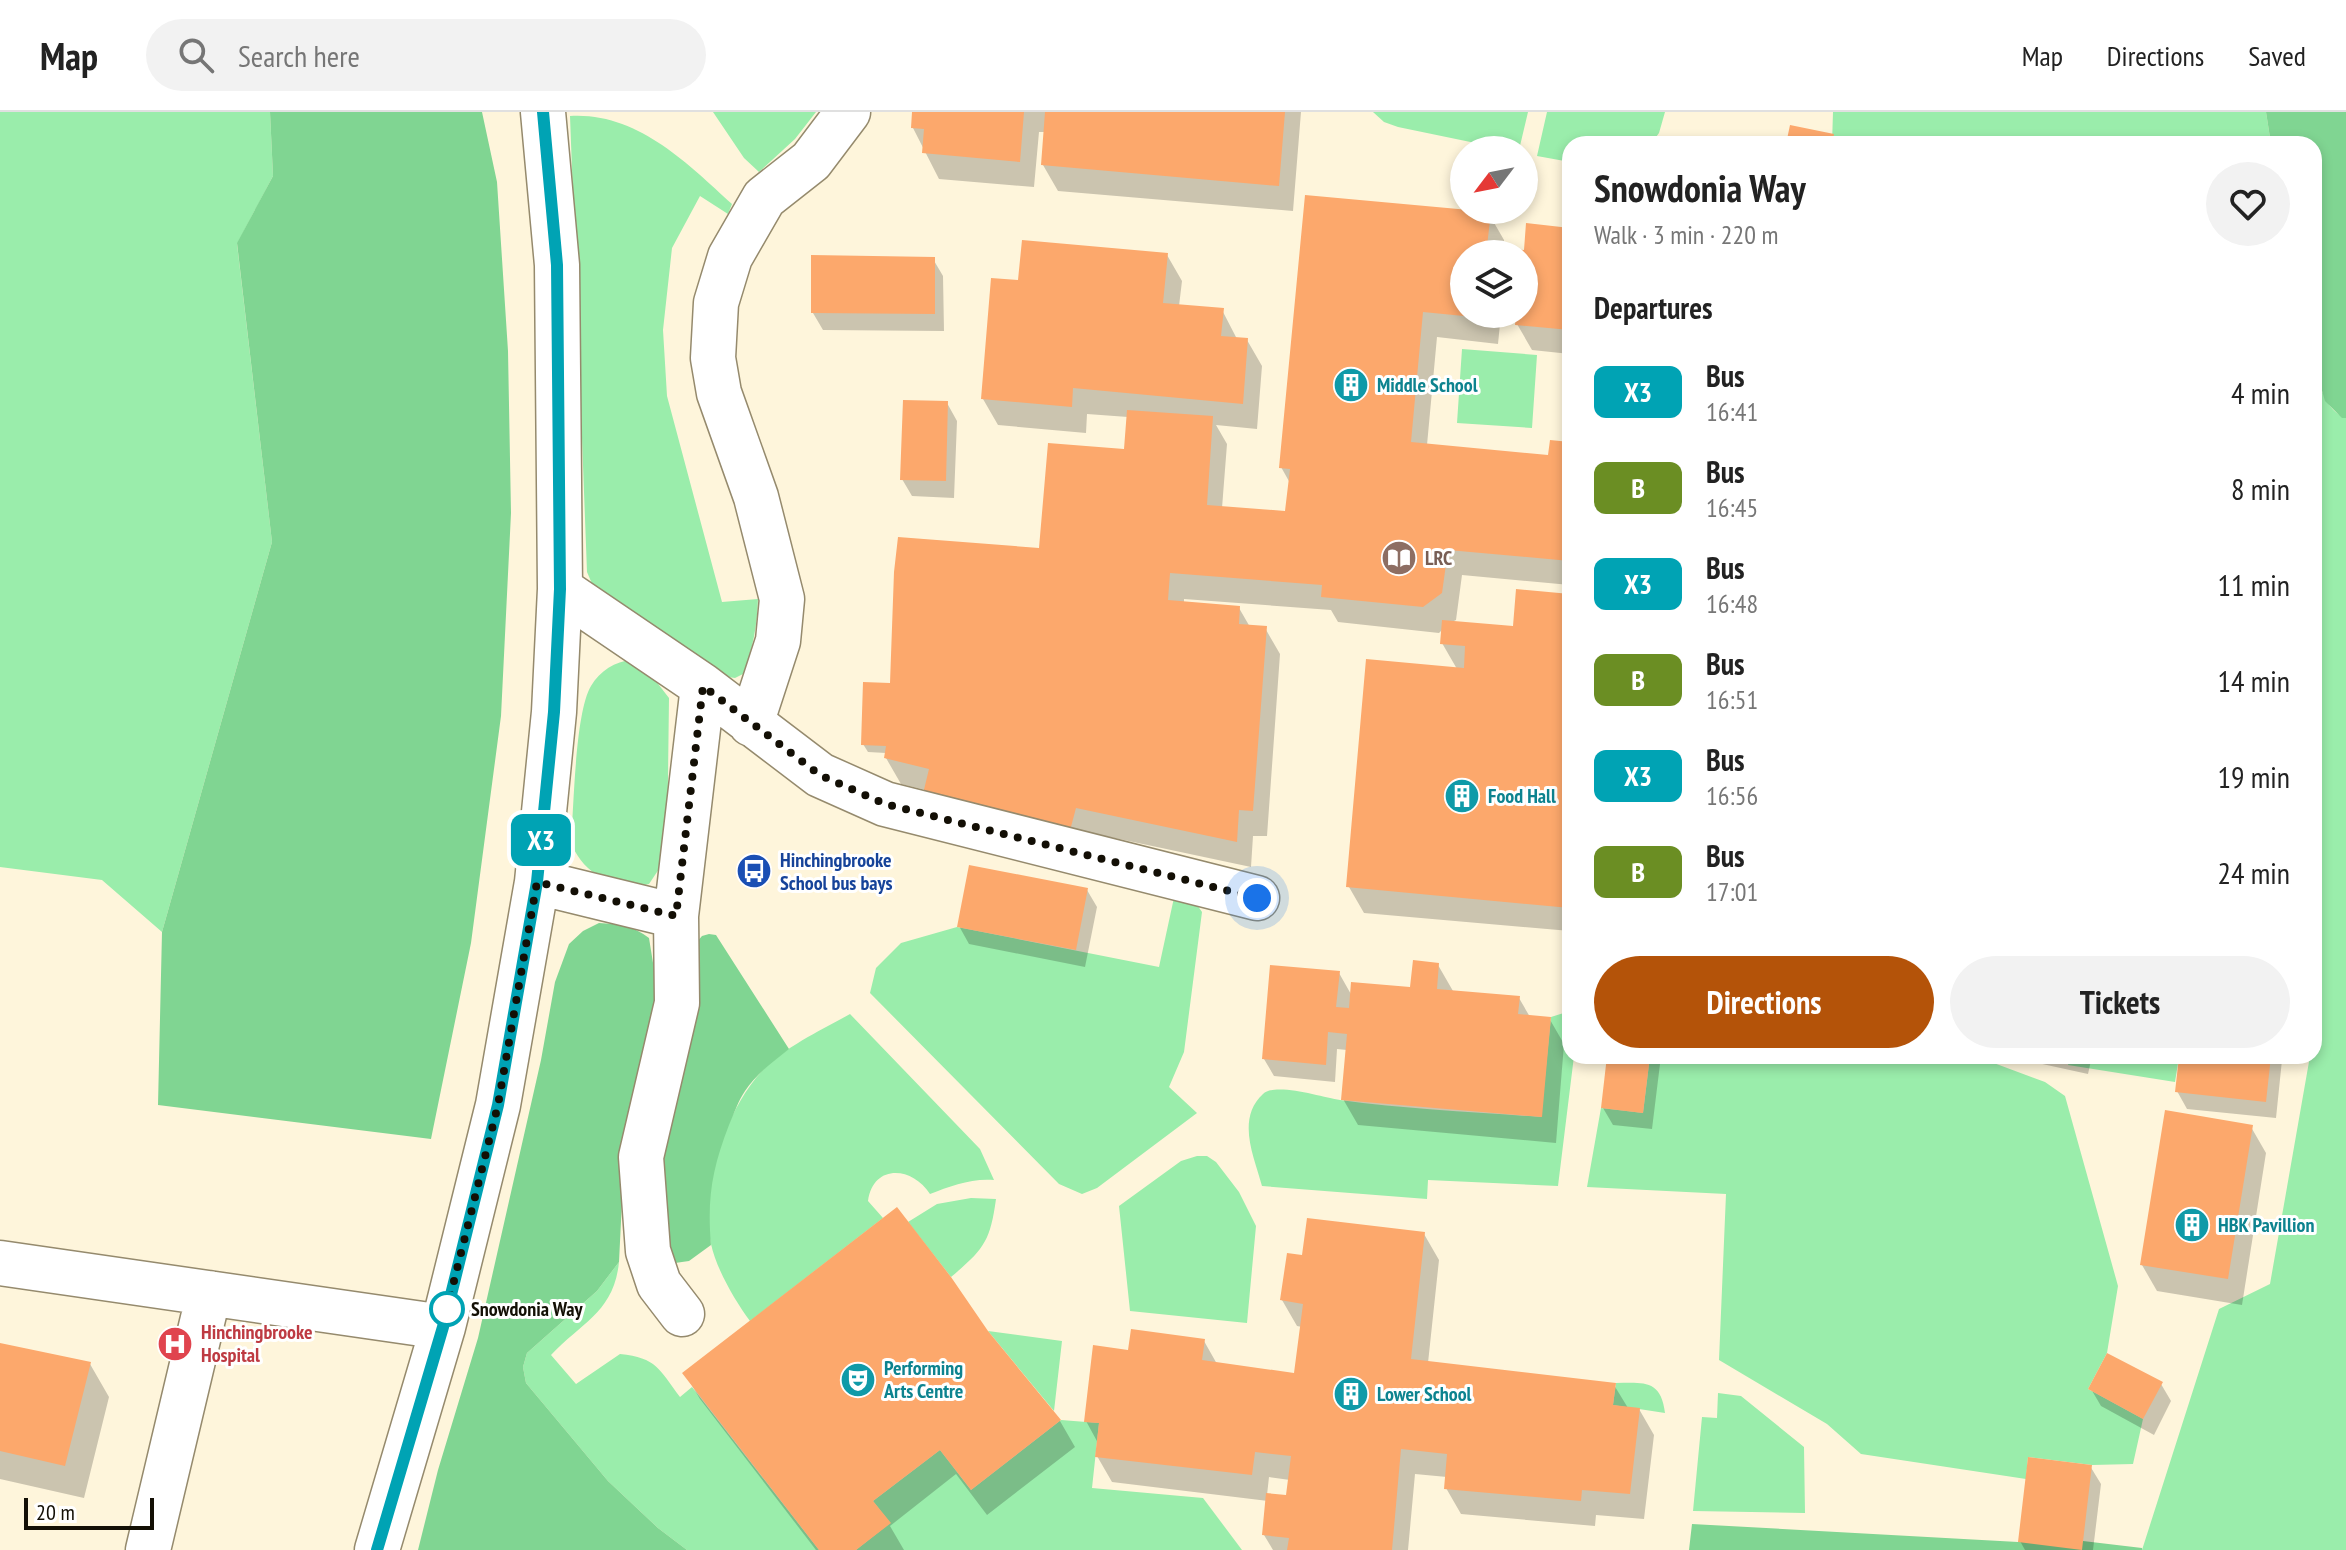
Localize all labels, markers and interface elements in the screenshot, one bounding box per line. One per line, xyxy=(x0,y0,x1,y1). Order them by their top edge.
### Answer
search box xyxy=(146,19,706,91)
text: Map xyxy=(40,31,98,80)
icon: search xyxy=(174,33,218,77)
text: Search here xyxy=(238,36,360,75)
text: Map xyxy=(2022,37,2063,74)
text: Directions xyxy=(2107,37,2204,74)
text: Saved xyxy=(2248,37,2306,74)
north arrow xyxy=(1450,136,1538,224)
map controls xyxy=(1450,136,1538,328)
button: heart xyxy=(2206,162,2290,246)
text: Snowdonia Way xyxy=(1594,163,1806,212)
text: Walk · 3 min · 220 m xyxy=(1594,218,1778,251)
button: layers xyxy=(1450,240,1538,328)
text: Departures xyxy=(1594,288,1712,327)
text: Bus xyxy=(1706,356,1745,395)
building icon: Middle School xyxy=(1332,366,1370,404)
place label: Middle School xyxy=(1377,372,1478,398)
text: X3 xyxy=(1624,373,1652,410)
text: 4 min xyxy=(2231,373,2290,412)
text: 16:41 xyxy=(1706,395,1758,428)
text: Bus xyxy=(1706,452,1745,491)
text: B xyxy=(1631,469,1645,506)
text: 8 min xyxy=(2231,469,2290,508)
text: 16:45 xyxy=(1706,491,1758,524)
library icon: LRC xyxy=(1380,539,1418,577)
place label: LRC xyxy=(1425,545,1452,571)
text: Bus xyxy=(1706,548,1745,587)
text: X3 xyxy=(1624,565,1652,602)
text: 11 min xyxy=(2217,565,2290,604)
text: 16:48 xyxy=(1706,587,1758,620)
text: Bus xyxy=(1706,644,1745,683)
text: B xyxy=(1631,661,1645,698)
text: 14 min xyxy=(2217,661,2290,700)
text: 16:51 xyxy=(1706,683,1758,716)
text: Bus xyxy=(1706,740,1745,779)
text: X3 xyxy=(1624,757,1652,794)
text: 19 min xyxy=(2217,757,2290,796)
building icon: Food Hall xyxy=(1443,777,1481,815)
text: 16:56 xyxy=(1706,779,1758,812)
place label: Food Hall xyxy=(1488,783,1556,809)
line badge: X3 xyxy=(505,814,577,866)
text: X3 xyxy=(527,821,555,858)
text: Bus xyxy=(1706,836,1745,875)
place label: Hinchingbrooke School bus bays xyxy=(780,847,893,896)
bus stop icon: Hinchingbrooke School bus bays xyxy=(735,852,773,890)
text: B xyxy=(1631,853,1645,890)
text: 24 min xyxy=(2217,853,2290,892)
text: 17:01 xyxy=(1706,875,1758,908)
your location xyxy=(1237,878,1277,918)
button: Directions xyxy=(1594,956,1934,1048)
button: Tickets xyxy=(1950,956,2290,1048)
building icon: HBK Pavillion xyxy=(2173,1206,2211,1244)
place label: HBK Pavillion xyxy=(2218,1212,2314,1238)
marker: Snowdonia Way xyxy=(430,1292,464,1326)
place label: Snowdonia Way xyxy=(471,1296,583,1322)
place label: Hinchingbrooke Hospital xyxy=(201,1319,313,1368)
hospital icon: Hinchingbrooke Hospital xyxy=(156,1325,194,1363)
place label: Performing Arts Centre xyxy=(883,1355,963,1404)
theatre icon: Performing Arts Centre xyxy=(839,1361,877,1399)
building icon: Lower School xyxy=(1332,1375,1370,1413)
place label: Lower School xyxy=(1377,1381,1472,1407)
scale bar xyxy=(24,1494,154,1530)
text: 20 m xyxy=(36,1498,75,1526)

